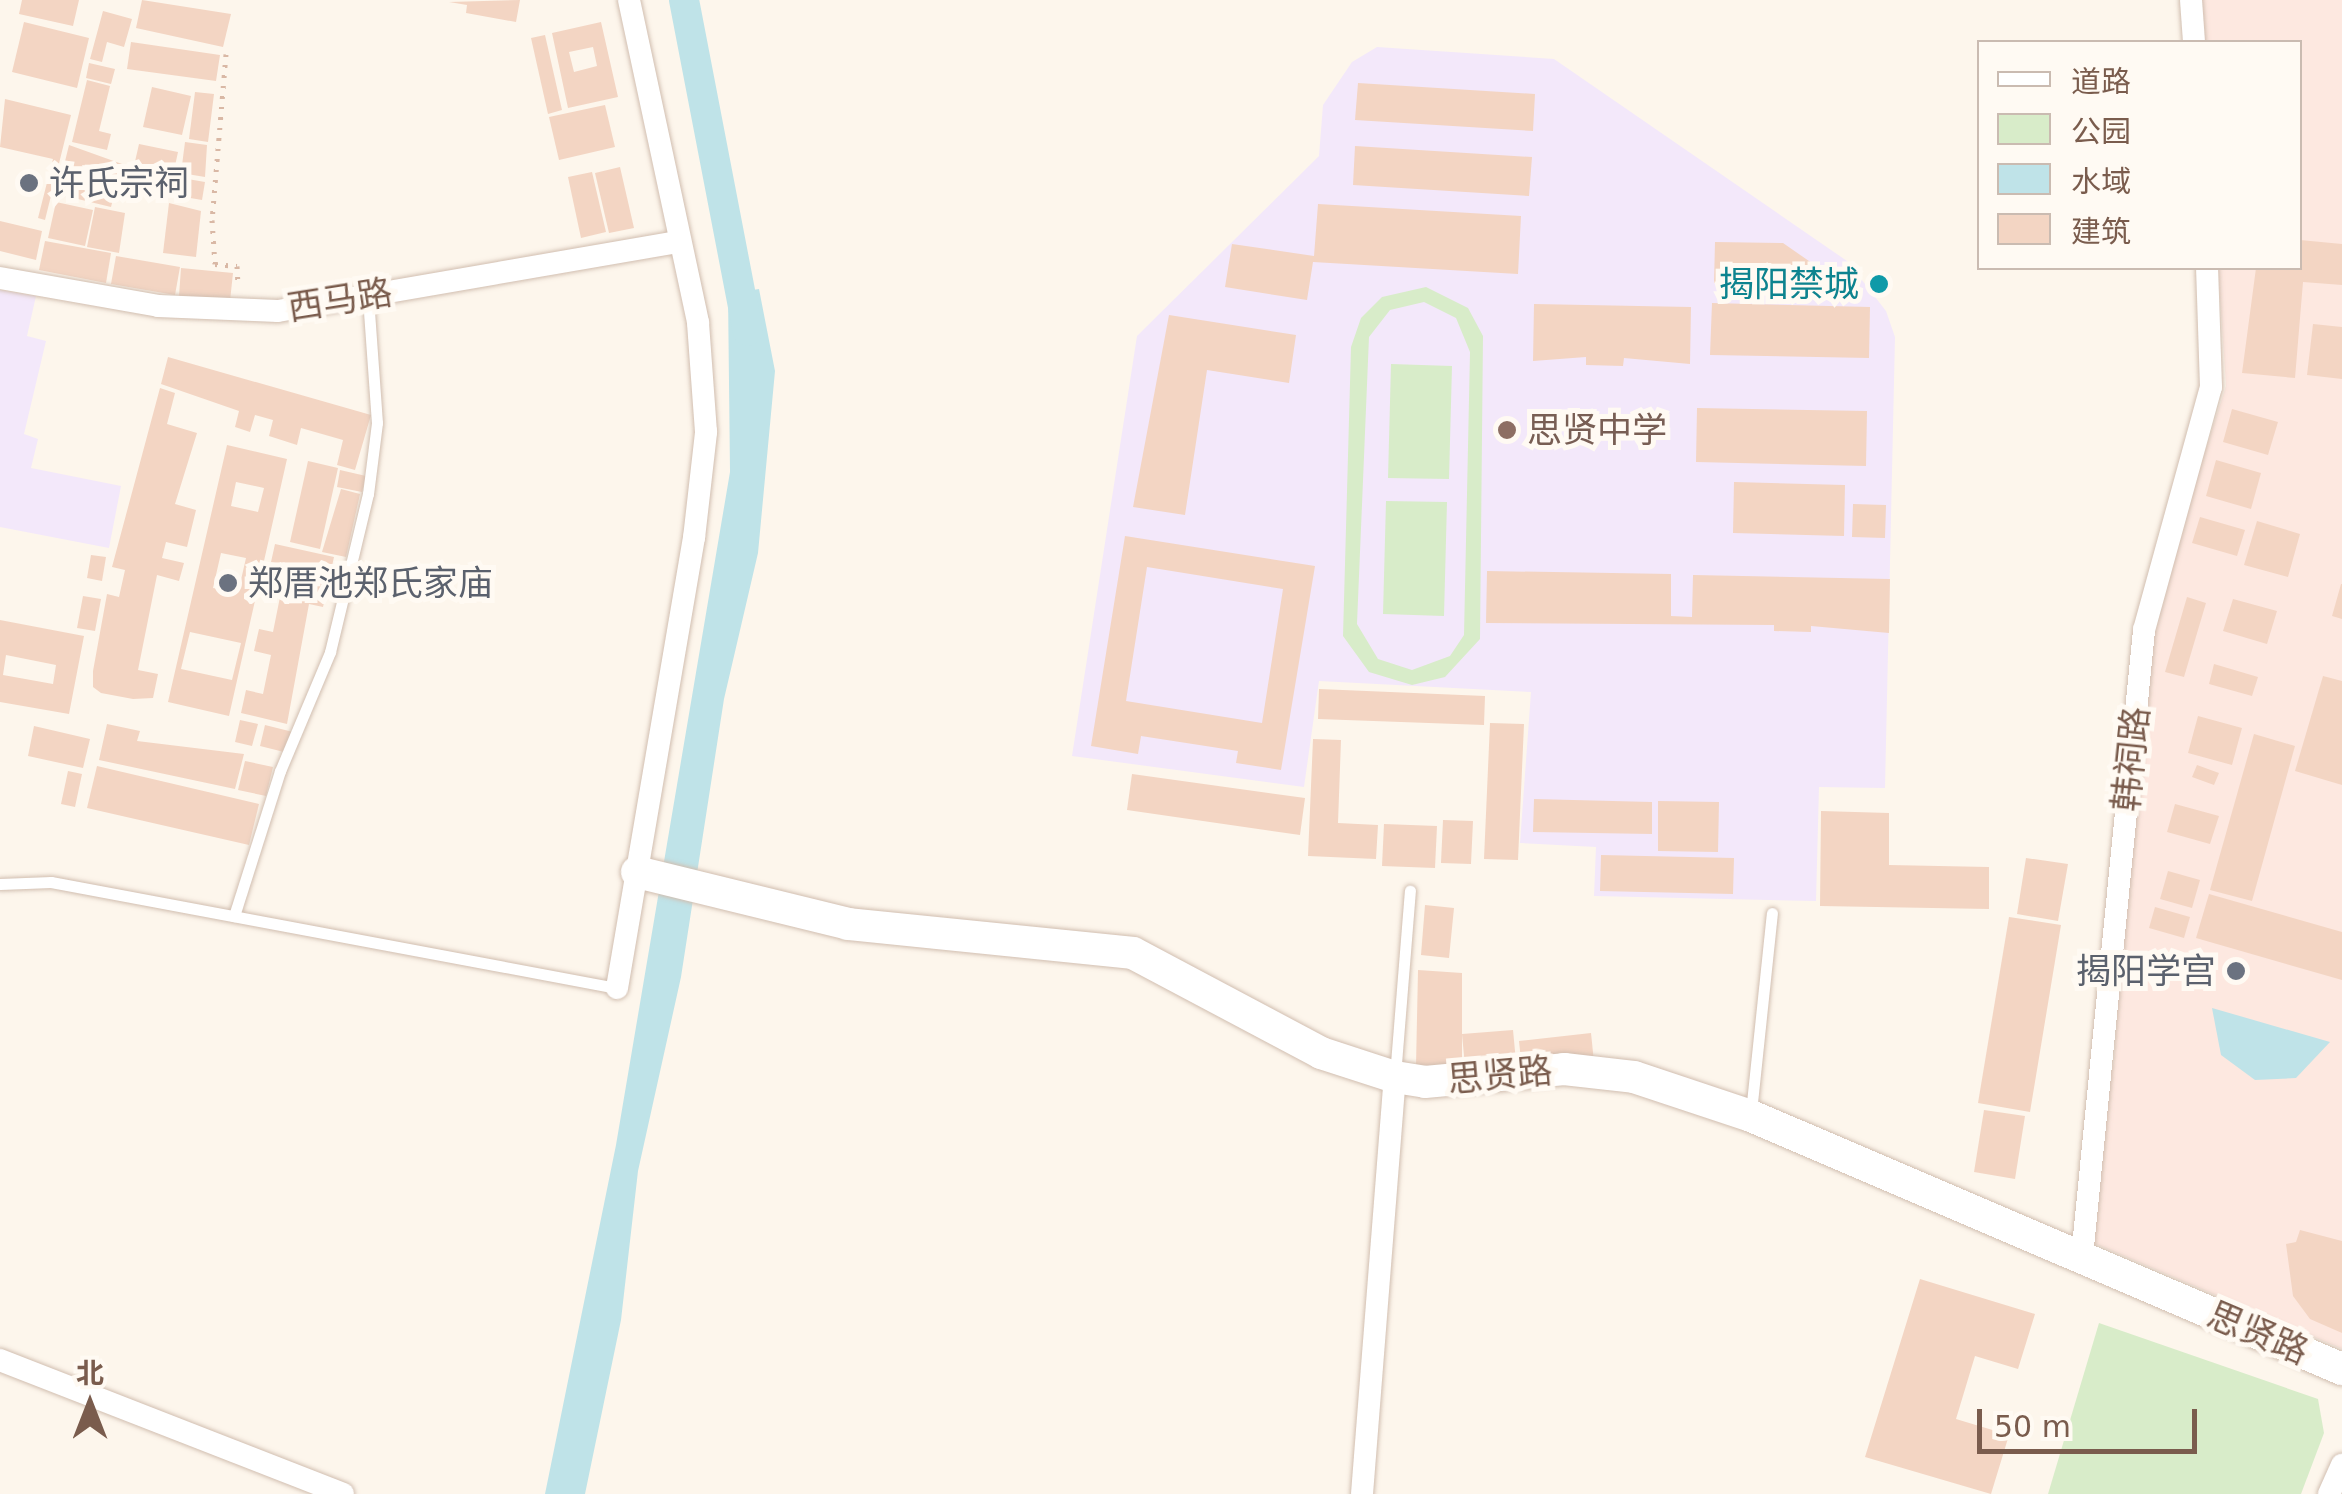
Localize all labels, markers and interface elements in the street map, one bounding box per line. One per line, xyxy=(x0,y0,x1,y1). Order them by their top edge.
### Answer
legend xyxy=(1977,40,2302,270)
text: 道路 xyxy=(2071,64,2131,99)
text: 公园 xyxy=(2071,114,2131,149)
place label: 许氏宗祠 xyxy=(49,162,189,204)
text: 水域 xyxy=(2071,164,2131,199)
marker: 许氏宗祠 xyxy=(18,172,40,194)
text: 建筑 xyxy=(2071,214,2131,249)
place label: 揭阳禁城 xyxy=(1719,263,1859,305)
street label: 西马路 xyxy=(285,271,395,329)
marker: 揭阳禁城 xyxy=(1868,273,1890,295)
place label: 思贤中学 xyxy=(1527,409,1667,451)
marker: 思贤中学 xyxy=(1496,419,1518,441)
place label: 郑厝池郑氏家庙 xyxy=(248,562,493,604)
marker: 郑厝池郑氏家庙 xyxy=(217,572,239,594)
street label: 韩祠路 xyxy=(2105,705,2157,813)
place label: 揭阳学宫 xyxy=(2076,950,2216,992)
marker: 揭阳学宫 xyxy=(2225,960,2247,982)
street label: 思贤路 xyxy=(1446,1050,1554,1100)
street label: 思贤路 xyxy=(2201,1293,2315,1373)
north arrow xyxy=(40,1354,140,1454)
text: 北 xyxy=(76,1357,104,1390)
scale bar xyxy=(1982,1389,2202,1451)
text: 50 m xyxy=(1994,1409,2071,1444)

